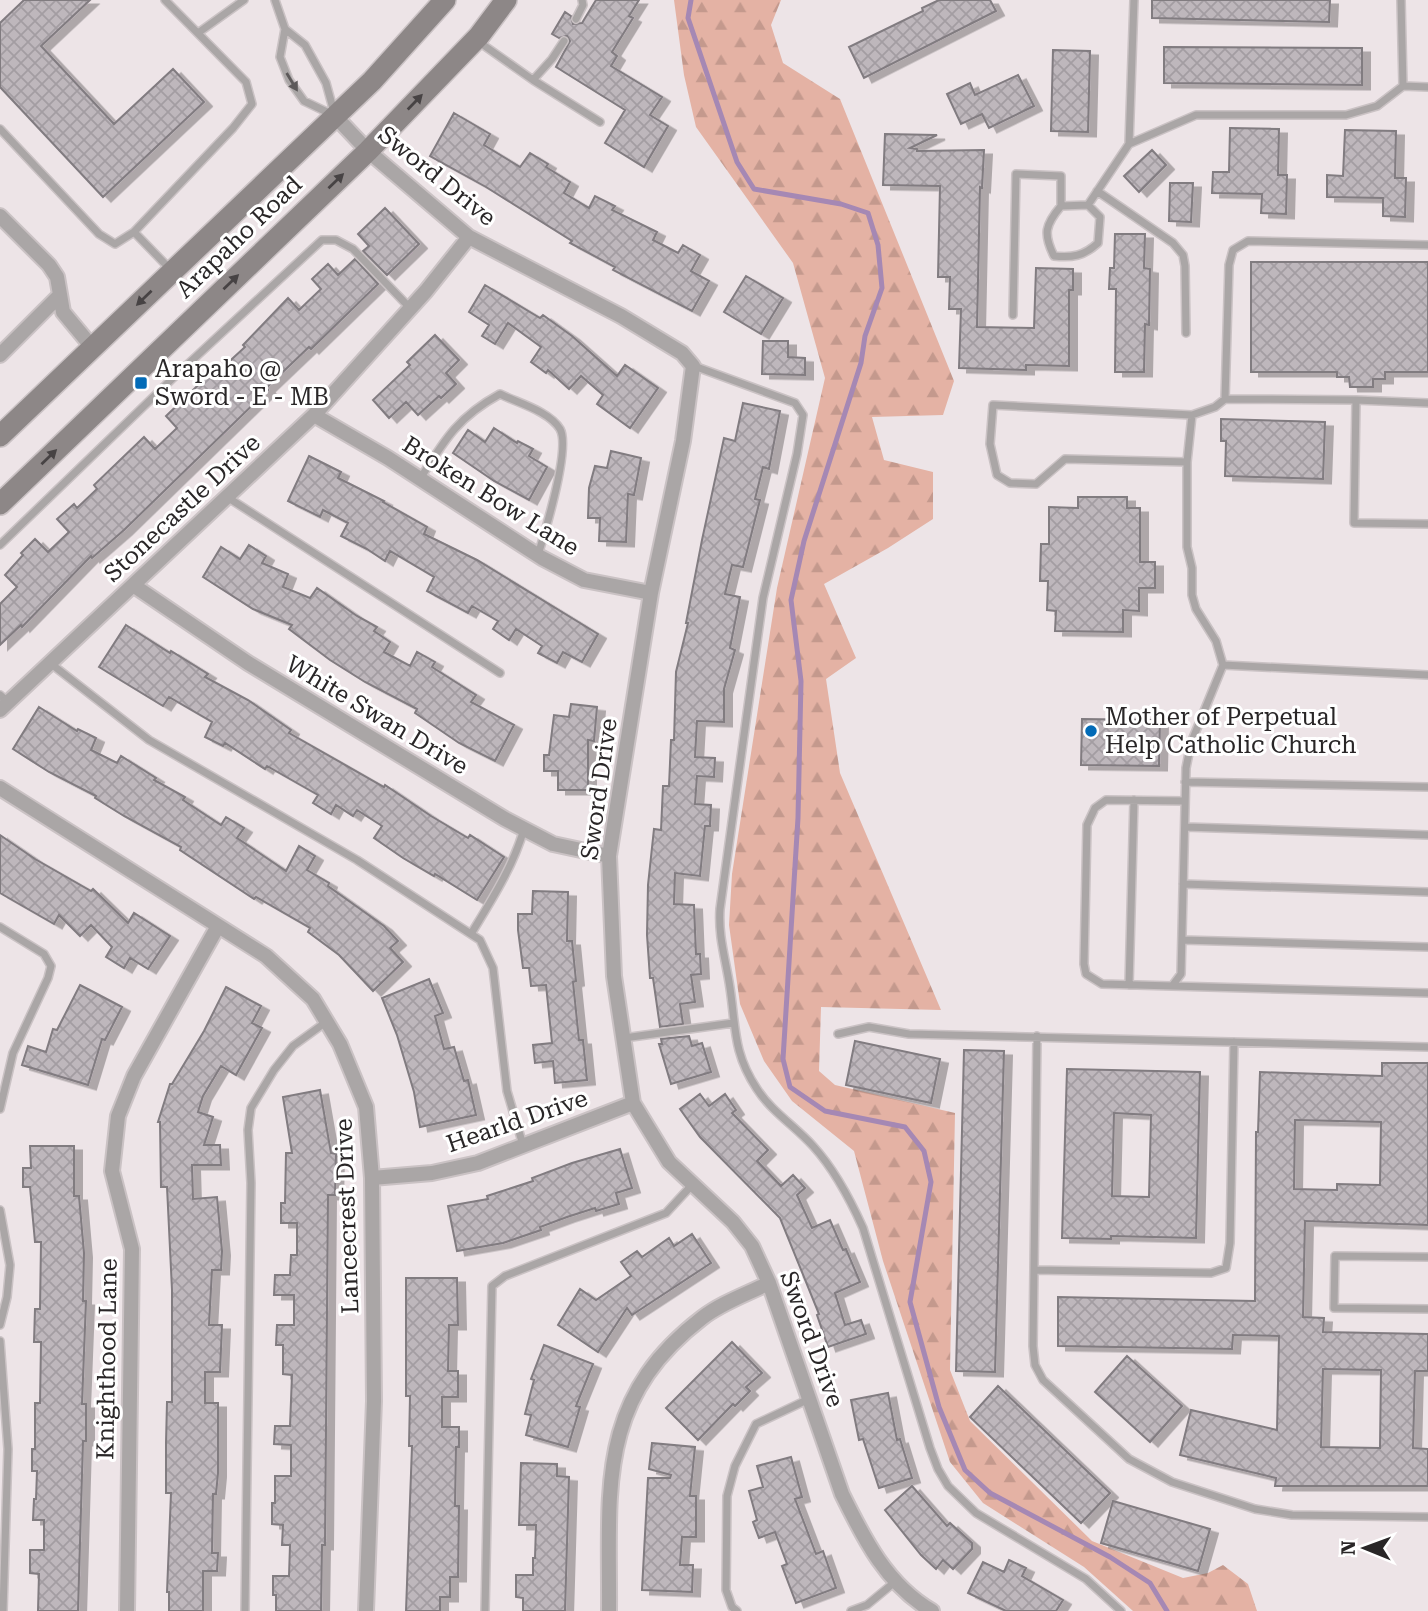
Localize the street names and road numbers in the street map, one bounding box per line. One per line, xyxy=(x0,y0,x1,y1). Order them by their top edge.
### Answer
street label: Sword Drive xyxy=(373,120,501,232)
street label: Arapaho Road xyxy=(171,170,307,304)
street label: Stonecastle Drive xyxy=(98,428,266,588)
street label: Broken Bow Lane xyxy=(398,430,584,562)
street label: White Swan Drive xyxy=(281,650,473,780)
street label: Sword Drive xyxy=(575,716,623,862)
street label: Hearld Drive xyxy=(443,1084,591,1158)
street label: Lancecrest Drive xyxy=(330,1118,364,1314)
street label: Knighthood Lane xyxy=(91,1258,123,1460)
street label: Sword Drive xyxy=(774,1267,850,1411)

